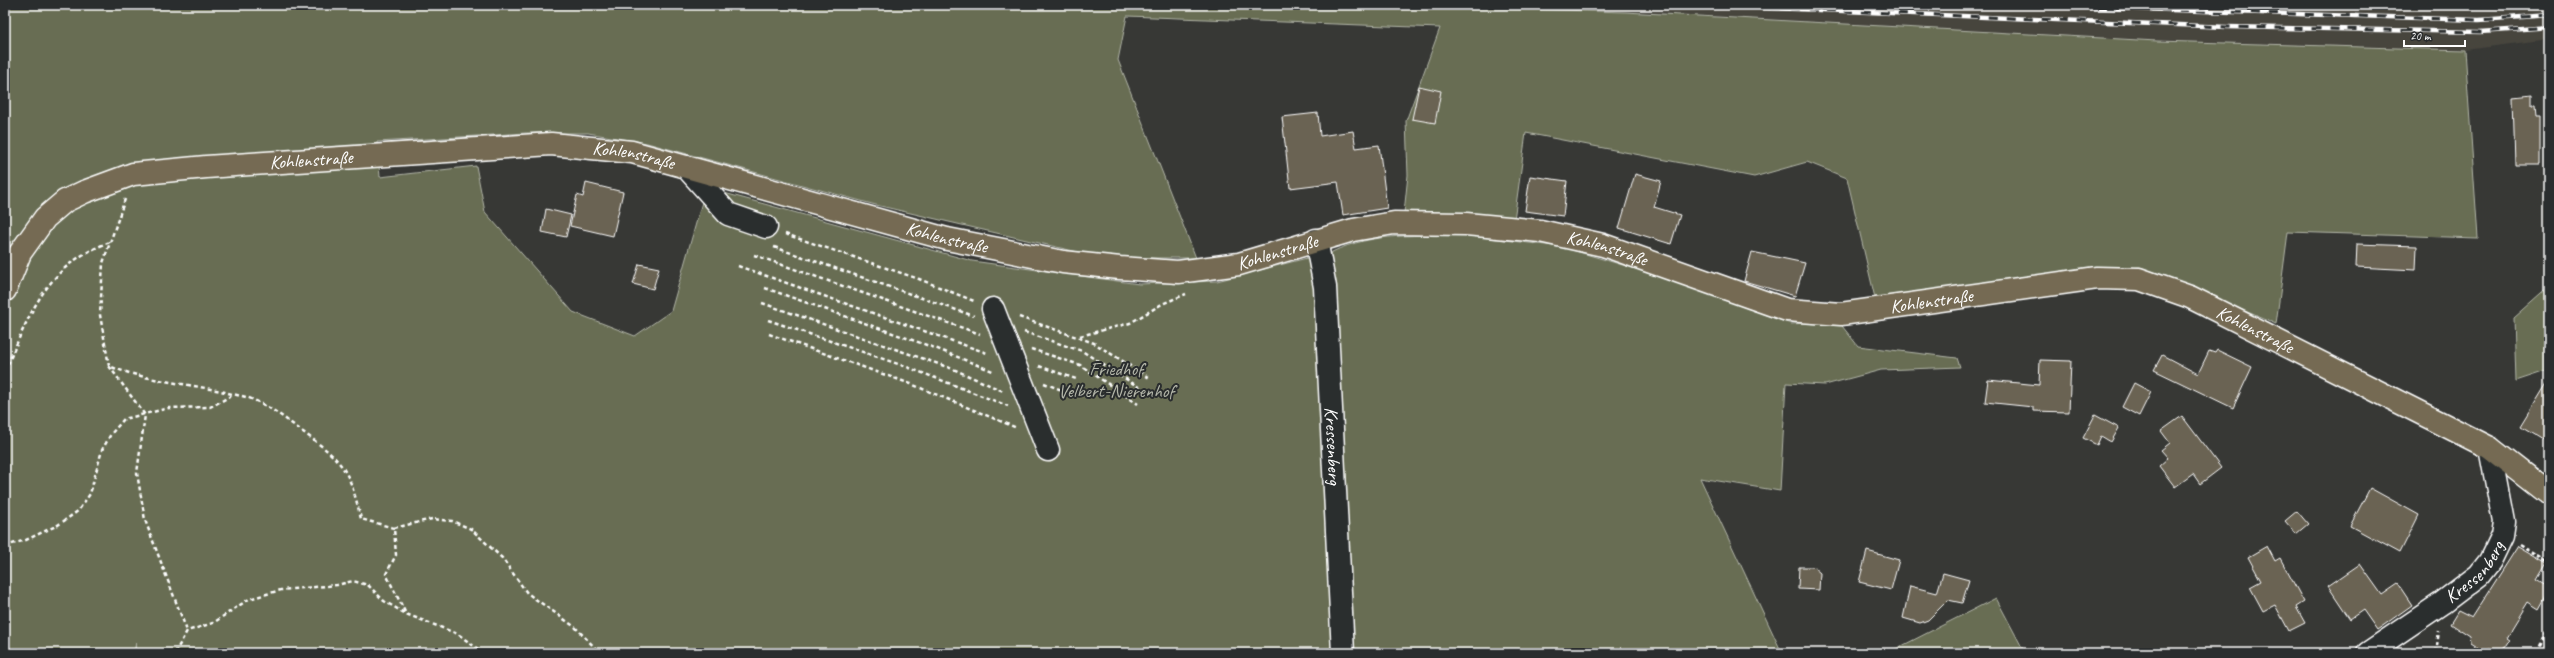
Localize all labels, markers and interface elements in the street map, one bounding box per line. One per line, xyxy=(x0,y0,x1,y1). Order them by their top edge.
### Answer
scale bar xyxy=(2404,22,2465,48)
text: 20 m xyxy=(2410,28,2432,44)
street label: Kohlenstraße xyxy=(592,136,679,176)
street label: Kohlenstraße xyxy=(269,145,355,175)
street label: Kohlenstraße xyxy=(903,216,991,259)
street label: Kohlenstraße xyxy=(1564,225,1652,272)
street label: Kohlenstraße xyxy=(1234,229,1322,276)
street label: Kohlenstraße xyxy=(1889,283,1976,319)
street label: Kohlenstraße xyxy=(2212,300,2299,360)
park label: Friedhof Velbert-Nierenhof xyxy=(1058,357,1178,403)
street label: Kressenberg xyxy=(1319,406,1347,487)
street label: Kressenberg xyxy=(2440,536,2510,609)

